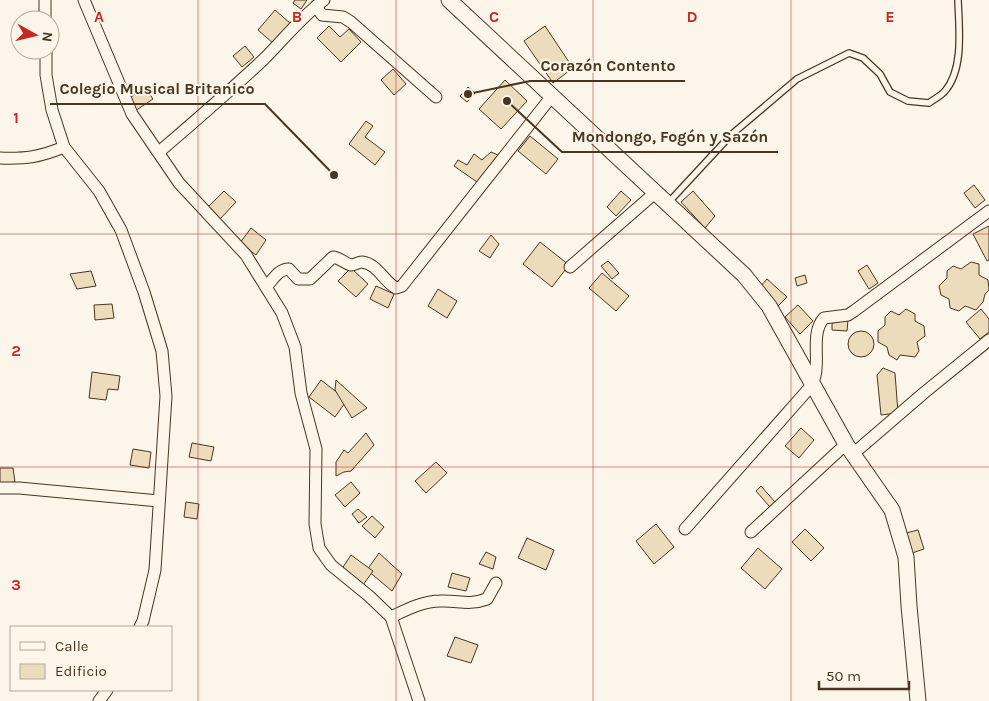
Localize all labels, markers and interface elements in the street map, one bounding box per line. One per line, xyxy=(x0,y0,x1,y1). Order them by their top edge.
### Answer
text: A xyxy=(94,7,104,26)
text: B xyxy=(292,7,302,26)
text: C xyxy=(489,7,499,26)
text: D xyxy=(687,7,698,26)
text: E xyxy=(885,7,895,26)
north arrow xyxy=(10,10,60,60)
text: N xyxy=(38,31,56,43)
callout: Corazón Contento xyxy=(530,50,685,81)
text: Corazón Contento xyxy=(540,56,676,75)
callout: Colegio Musical Britanico xyxy=(50,73,265,104)
text: Colegio Musical Britanico xyxy=(60,79,254,98)
text: 1 xyxy=(13,108,19,127)
callout: Mondongo, Fogón y Sazón xyxy=(562,121,778,152)
text: Mondongo, Fogón y Sazón xyxy=(572,127,768,146)
text: 2 xyxy=(11,341,21,360)
text: 3 xyxy=(11,575,21,594)
legend xyxy=(10,626,172,691)
text: Calle xyxy=(55,637,89,655)
scale bar xyxy=(819,658,909,690)
text: Edificio xyxy=(55,662,107,680)
text: 50 m xyxy=(826,667,861,685)

